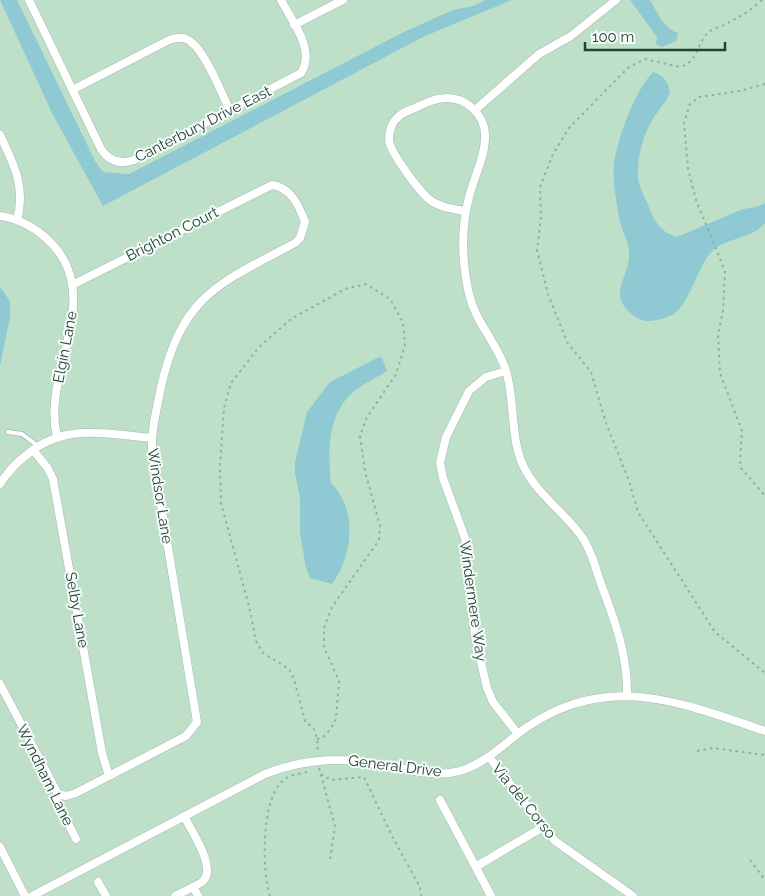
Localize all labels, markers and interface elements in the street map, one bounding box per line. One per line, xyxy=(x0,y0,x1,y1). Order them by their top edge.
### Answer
scale bar xyxy=(585,20,725,52)
text: 100 m xyxy=(592,28,634,46)
street label: Canterbury Drive East xyxy=(132,82,274,166)
street label: Brighton Court xyxy=(123,203,221,265)
street label: Elgin Lane xyxy=(49,309,81,384)
street label: Windsor Lane xyxy=(144,447,176,545)
street label: Windermere Way xyxy=(456,539,490,663)
street label: Selby Lane xyxy=(61,571,93,650)
street label: Wyndham Lane xyxy=(13,721,77,829)
street label: General Drive xyxy=(347,751,443,781)
street label: Via del Corso xyxy=(488,760,560,842)

